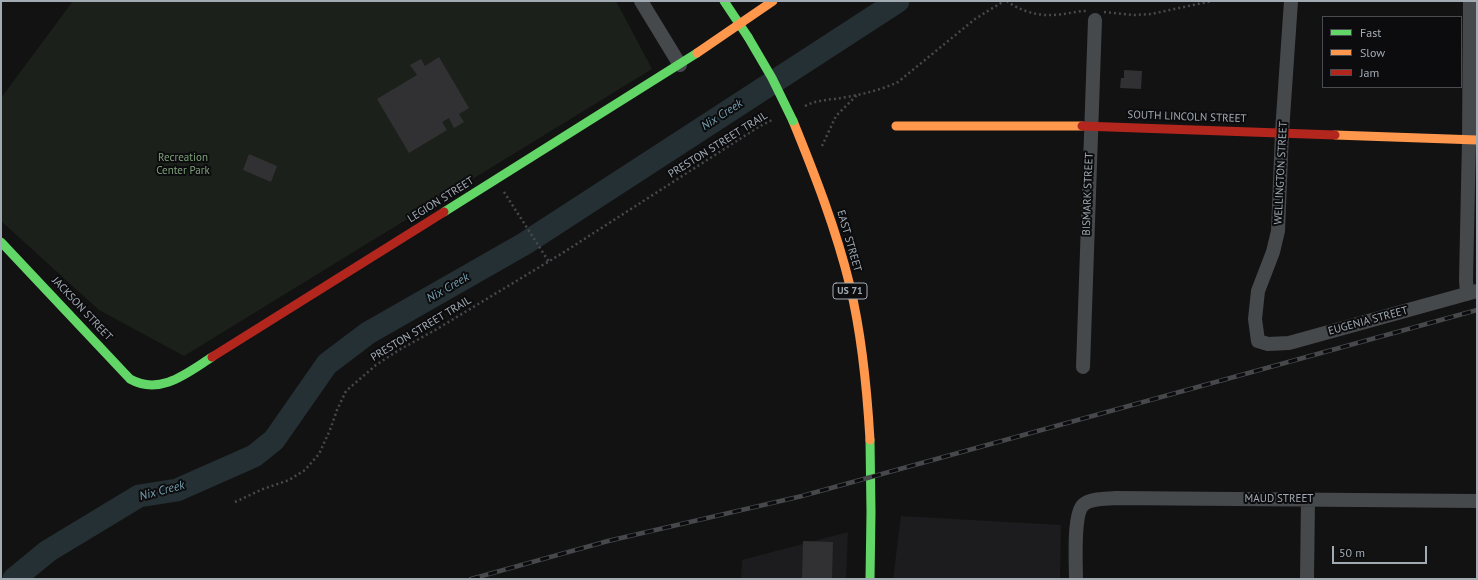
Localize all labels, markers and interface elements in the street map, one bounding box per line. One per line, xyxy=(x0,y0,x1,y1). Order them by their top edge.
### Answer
legend xyxy=(1322,16,1462,88)
text: Fast xyxy=(1360,25,1381,40)
text: Slow xyxy=(1360,45,1385,60)
text: Jam xyxy=(1360,65,1379,80)
water label: Nix Creek xyxy=(699,96,745,134)
street label: SOUTH LINCOLN STREET xyxy=(1127,108,1247,126)
street label: PRESTON STREET TRAIL xyxy=(666,109,770,181)
street label: WELLINGTON STREET xyxy=(1272,121,1290,225)
park label: Recreation Center Park xyxy=(156,151,210,177)
street label: BISMARK STREET xyxy=(1080,152,1096,236)
street label: LEGION STREET xyxy=(405,174,477,226)
street label: EAST STREET xyxy=(834,209,864,273)
water label: Nix Creek xyxy=(424,270,472,306)
street label: JACKSON STREET xyxy=(49,274,115,344)
road number: US 71 xyxy=(833,283,867,299)
street label: PRESTON STREET TRAIL xyxy=(368,294,474,364)
street label: EUGENIA STREET xyxy=(1327,304,1409,338)
water label: Nix Creek xyxy=(138,478,186,504)
street label: MAUD STREET xyxy=(1245,492,1313,506)
scale bar xyxy=(1334,538,1429,564)
text: 50 m xyxy=(1339,545,1365,560)

